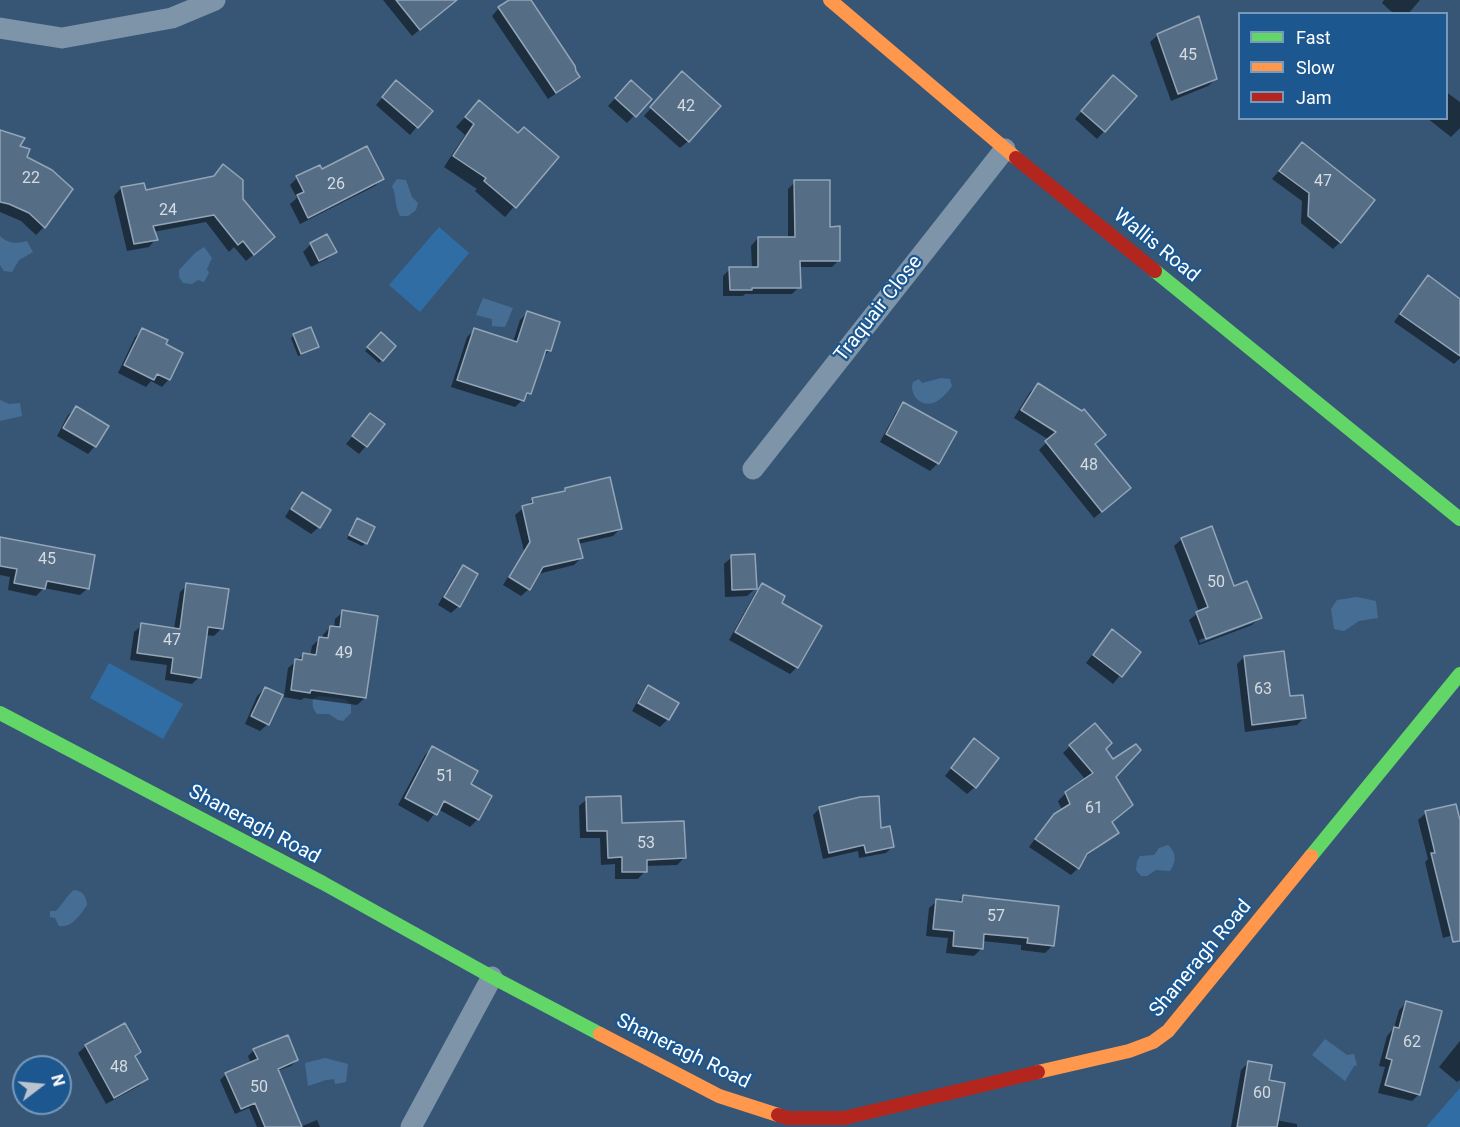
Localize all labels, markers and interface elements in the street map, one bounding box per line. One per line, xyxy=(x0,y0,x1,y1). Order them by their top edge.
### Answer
legend xyxy=(1238,12,1448,120)
text: Fast xyxy=(1296,27,1331,48)
house number: 45 xyxy=(1179,46,1197,66)
text: Slow xyxy=(1296,57,1335,78)
text: Jam xyxy=(1296,87,1332,108)
house number: 42 xyxy=(677,97,695,117)
house number: 22 xyxy=(22,169,40,189)
house number: 47 xyxy=(1314,172,1332,192)
house number: 26 xyxy=(327,175,345,195)
house number: 24 xyxy=(159,201,177,221)
street label: Wallis Road xyxy=(1108,204,1204,288)
street label: Traquair Close xyxy=(830,251,928,367)
house number: 48 xyxy=(1080,456,1098,476)
house number: 45 xyxy=(38,550,56,570)
house number: 50 xyxy=(1207,573,1225,593)
house number: 47 xyxy=(163,631,181,651)
house number: 49 xyxy=(335,644,353,664)
house number: 63 xyxy=(1254,680,1272,700)
house number: 51 xyxy=(436,767,454,787)
street label: Shaneragh Road xyxy=(184,780,324,870)
house number: 61 xyxy=(1085,799,1103,819)
house number: 53 xyxy=(637,834,655,854)
street label: Shaneragh Road xyxy=(1145,895,1257,1023)
house number: 57 xyxy=(987,907,1005,927)
street label: Shaneragh Road xyxy=(612,1009,754,1095)
house number: 62 xyxy=(1403,1033,1421,1053)
north arrow xyxy=(12,1055,72,1115)
house number: 48 xyxy=(110,1058,128,1078)
text: N xyxy=(47,1072,69,1088)
house number: 50 xyxy=(250,1078,268,1098)
house number: 60 xyxy=(1253,1084,1271,1104)

